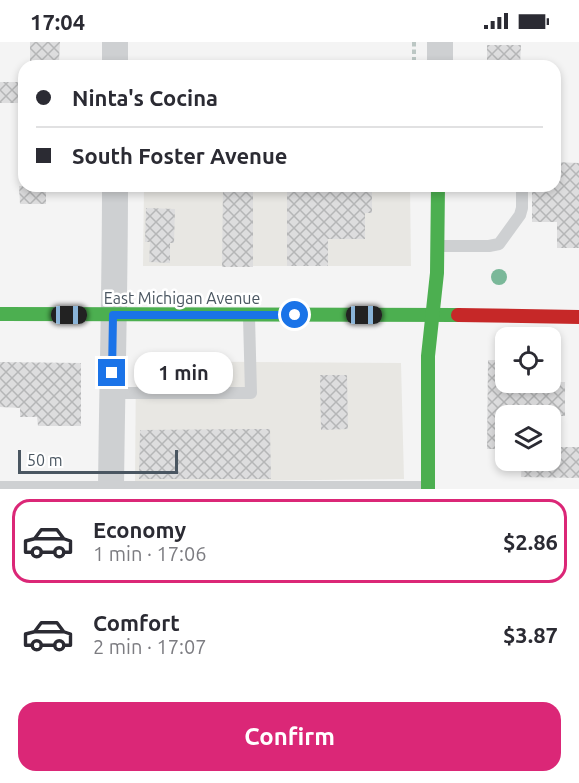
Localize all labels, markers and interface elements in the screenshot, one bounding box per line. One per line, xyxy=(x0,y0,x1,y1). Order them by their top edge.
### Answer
text: 17:04 xyxy=(30,9,85,34)
text: Ninta's Cocina xyxy=(72,85,218,110)
text: South Foster Avenue xyxy=(72,143,288,168)
street label: East Michigan Avenue xyxy=(104,289,260,307)
route start xyxy=(281,301,308,328)
car xyxy=(51,306,87,324)
car xyxy=(346,306,382,324)
map controls xyxy=(495,327,561,471)
button: locate xyxy=(495,327,561,393)
callout: 1 min xyxy=(133,352,232,394)
route end xyxy=(98,359,125,386)
text: 1 min xyxy=(158,361,209,384)
button: layers xyxy=(495,405,561,471)
scale bar xyxy=(18,447,178,474)
text: 50 m xyxy=(27,451,63,469)
icon: car xyxy=(21,514,75,568)
text: Economy xyxy=(93,517,186,542)
text: $2.86 xyxy=(503,529,558,554)
text: 1 min · 17:06 xyxy=(93,542,207,565)
icon: car xyxy=(21,607,75,661)
text: Comfort xyxy=(93,610,180,635)
text: $3.87 xyxy=(503,622,558,647)
text: 2 min · 17:07 xyxy=(93,635,207,658)
button: Confirm xyxy=(18,702,561,771)

